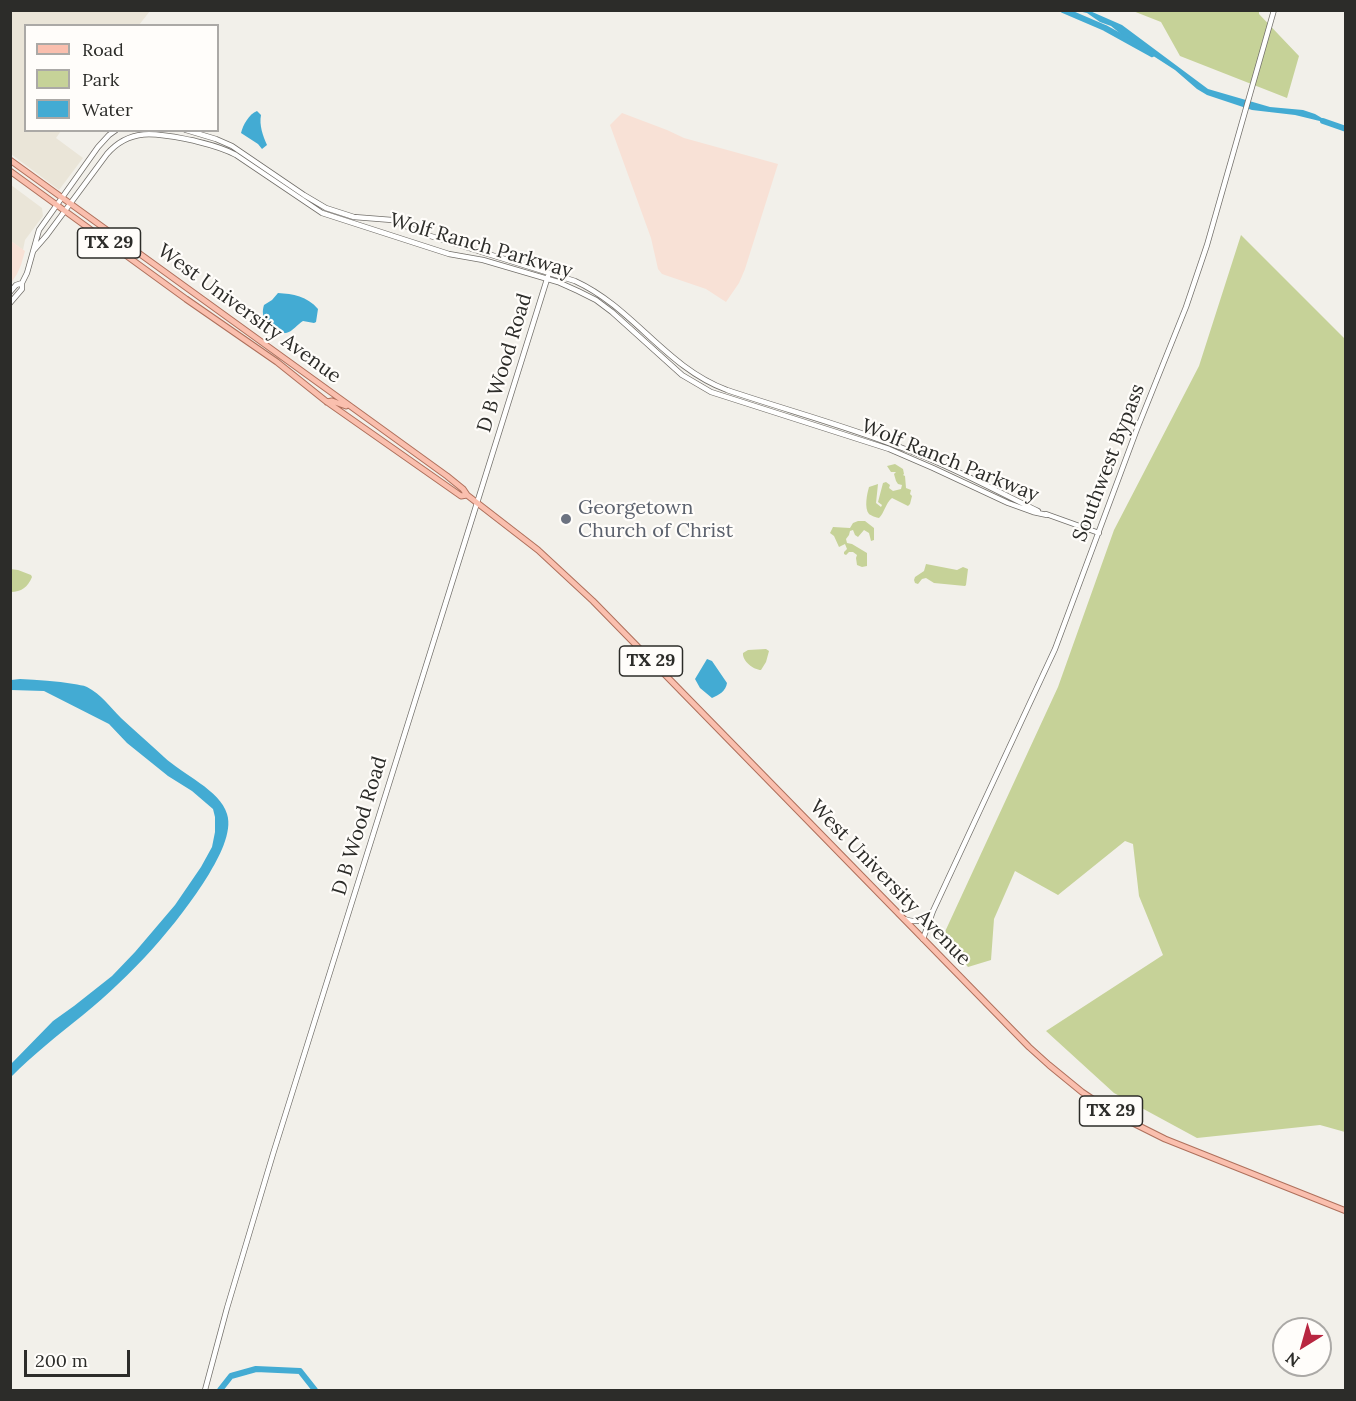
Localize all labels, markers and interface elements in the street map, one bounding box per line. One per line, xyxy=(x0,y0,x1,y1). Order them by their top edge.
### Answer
legend xyxy=(24,24,219,132)
text: Road xyxy=(82,38,124,61)
text: Park xyxy=(82,68,119,91)
text: Water xyxy=(82,98,133,121)
street label: Wolf Ranch Parkway xyxy=(387,208,575,284)
road number: TX 29 xyxy=(78,228,140,258)
street label: West University Avenue xyxy=(152,239,346,389)
street label: D B Wood Road xyxy=(472,291,538,435)
street label: Southwest Bypass xyxy=(1068,381,1150,545)
street label: Wolf Ranch Parkway xyxy=(858,414,1042,508)
place label: Georgetown Church of Christ xyxy=(578,496,733,543)
marker: Georgetown Church of Christ xyxy=(559,512,573,526)
road number: TX 29 xyxy=(620,646,682,676)
street label: D B Wood Road xyxy=(327,754,393,898)
street label: West University Avenue xyxy=(805,795,975,971)
road number: TX 29 xyxy=(1080,1096,1142,1126)
north arrow xyxy=(1272,1317,1332,1377)
scale bar xyxy=(27,1338,134,1376)
text: N xyxy=(1281,1348,1303,1371)
text: 200 m xyxy=(35,1349,88,1372)

